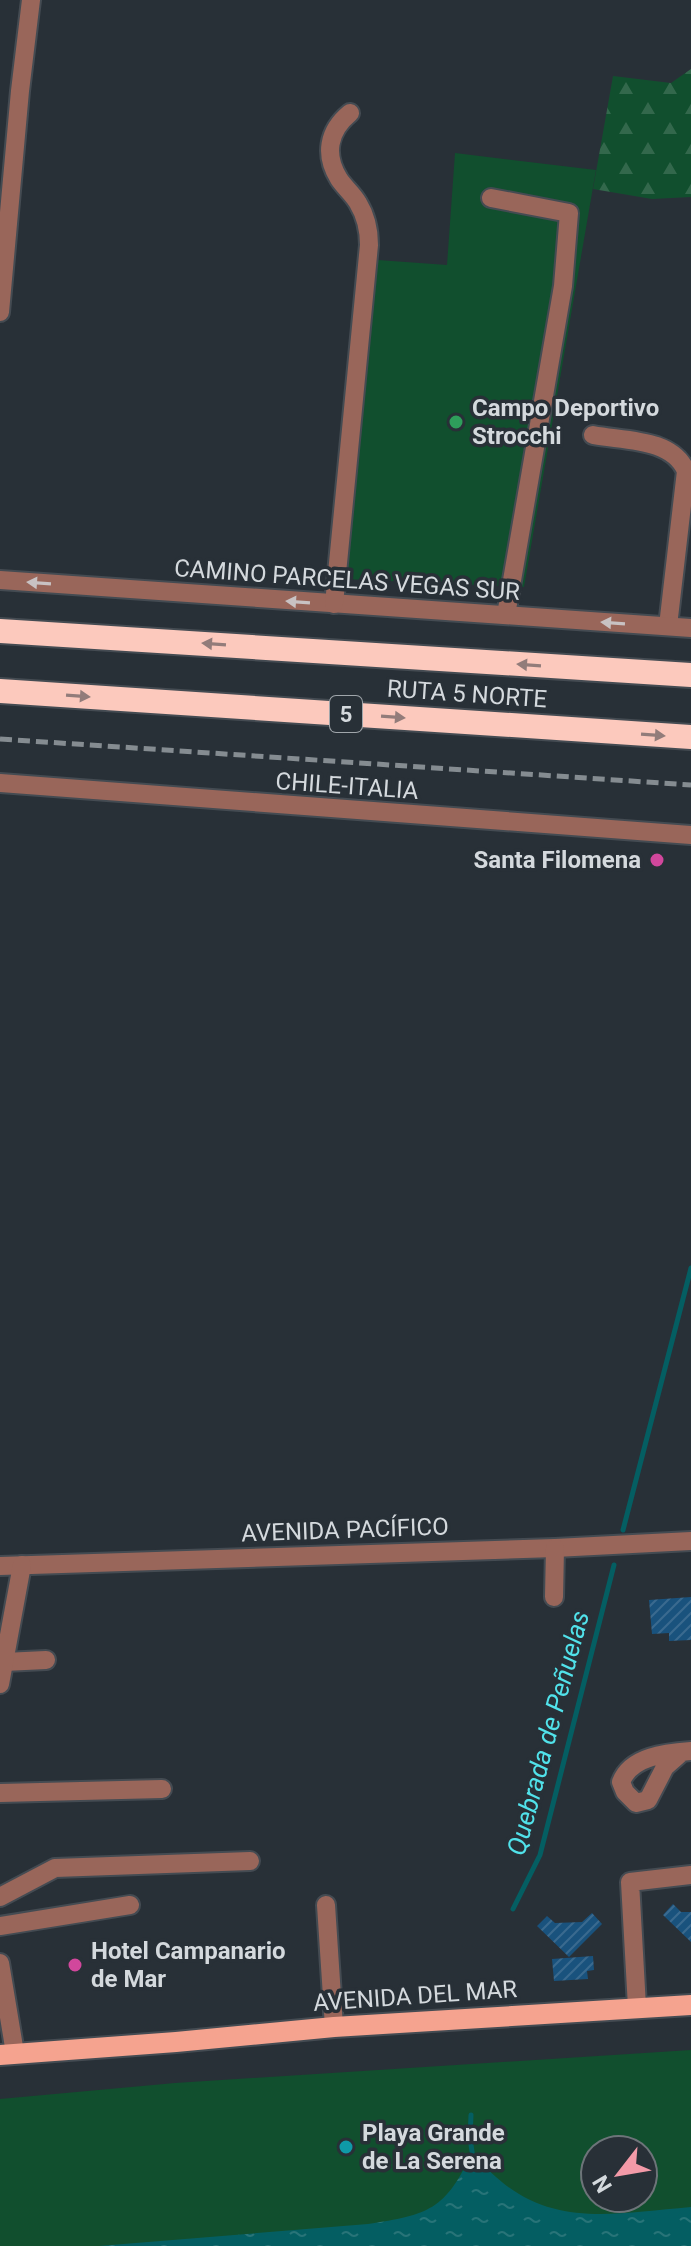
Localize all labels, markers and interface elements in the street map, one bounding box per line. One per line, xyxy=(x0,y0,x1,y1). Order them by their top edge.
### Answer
place label: Campo Deportivo Strocchi xyxy=(472,394,659,450)
marker: Campo Deportivo Strocchi xyxy=(447,413,465,431)
street label: CAMINO PARCELAS VEGAS SUR xyxy=(173,554,521,606)
one-way arrow xyxy=(26,576,51,589)
one-way arrow xyxy=(285,595,310,608)
one-way arrow xyxy=(600,616,625,629)
one-way arrow xyxy=(201,638,226,651)
one-way arrow xyxy=(516,658,541,671)
street label: RUTA 5 NORTE xyxy=(386,674,548,714)
one-way arrow xyxy=(66,690,91,703)
road number: 5 xyxy=(330,696,362,732)
one-way arrow xyxy=(381,711,406,724)
one-way arrow xyxy=(641,729,666,742)
street label: CHILE-ITALIA xyxy=(275,767,420,805)
place label: Santa Filomena xyxy=(474,846,641,874)
marker: Santa Filomena xyxy=(648,851,666,869)
street label: AVENIDA PACÍFICO xyxy=(241,1512,449,1548)
water label: Quebrada de Peñuelas xyxy=(501,1607,595,1859)
place label: Hotel Campanario de Mar xyxy=(91,1937,286,1993)
marker: Hotel Campanario de Mar xyxy=(66,1956,84,1974)
street label: AVENIDA DEL MAR xyxy=(312,1975,518,2017)
place label: Playa Grande de La Serena xyxy=(362,2119,505,2175)
north arrow xyxy=(579,2134,659,2214)
marker: Playa Grande de La Serena xyxy=(337,2138,355,2156)
text: N xyxy=(588,2171,617,2197)

